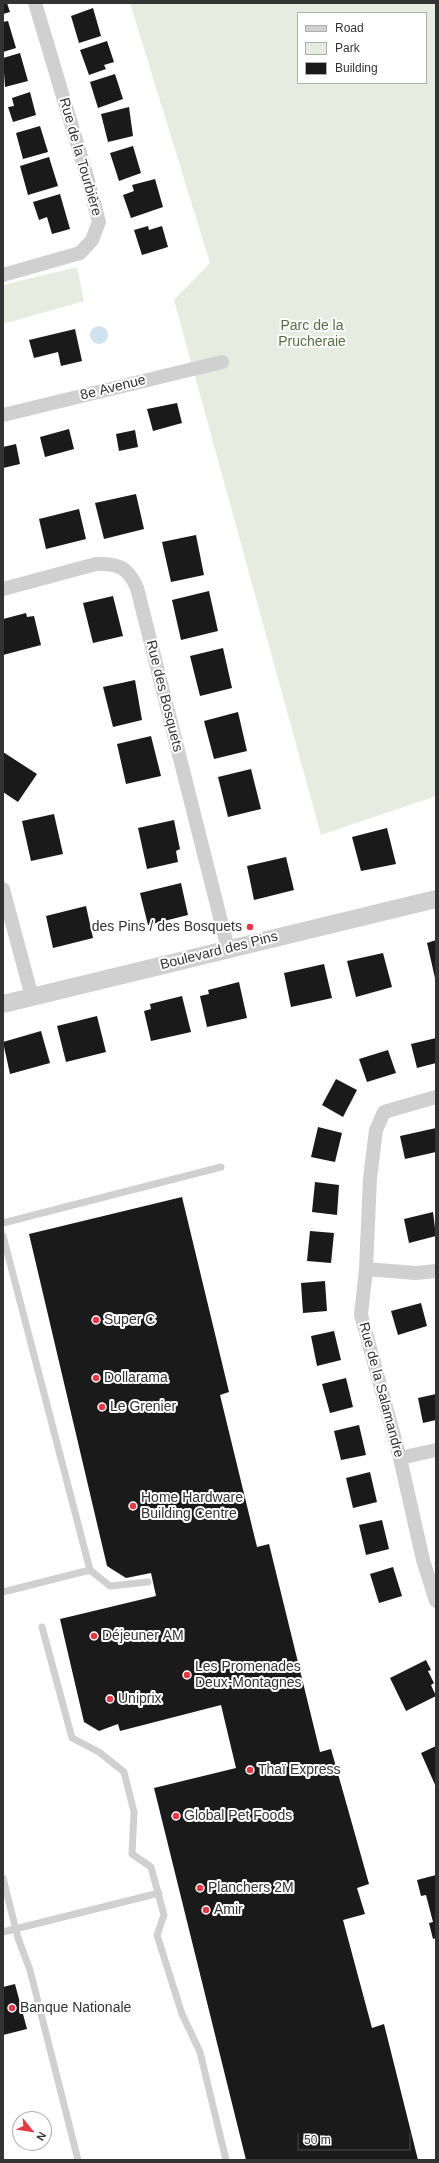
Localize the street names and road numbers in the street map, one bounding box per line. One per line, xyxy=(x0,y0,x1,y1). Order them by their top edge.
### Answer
street label: Rue de la Tourbière xyxy=(55,96,105,218)
street label: 8e Avenue xyxy=(79,372,147,404)
street label: Rue des Bosquets xyxy=(142,638,186,754)
street label: Boulevard des Pins xyxy=(158,928,280,974)
street label: Rue de la Salamandre xyxy=(355,1321,407,1459)

